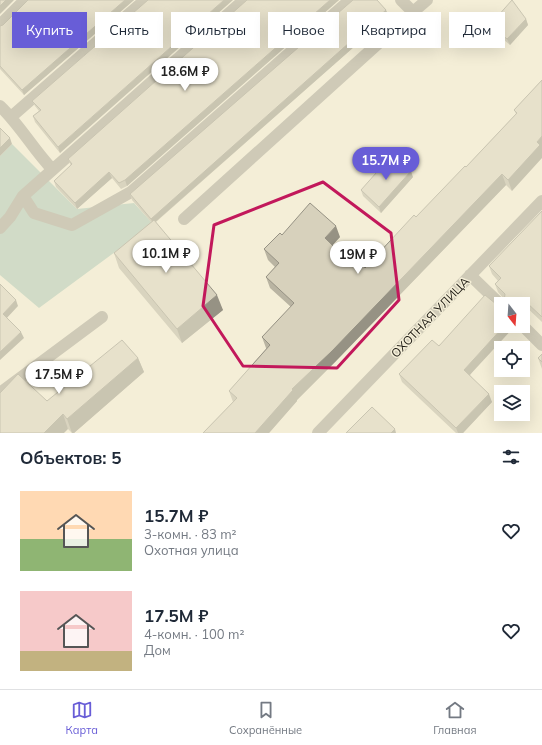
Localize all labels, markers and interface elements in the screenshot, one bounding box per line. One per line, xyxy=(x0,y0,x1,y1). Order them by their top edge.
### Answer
chip: Купить xyxy=(12,12,87,48)
chip: Снять xyxy=(95,12,163,48)
chip: Фильтры xyxy=(171,12,260,48)
chip: Новое xyxy=(268,12,339,48)
chip: Квартира xyxy=(347,12,441,48)
chip: Дом xyxy=(449,12,505,48)
pin: 18.6M ₽ xyxy=(148,58,222,92)
text: 18.6M ₽ xyxy=(160,63,210,79)
pin: 15.7M ₽ xyxy=(349,147,423,181)
text: 15.7M ₽ xyxy=(361,152,411,168)
pin: 10.1M ₽ xyxy=(129,240,203,274)
pin: 19M ₽ xyxy=(330,241,386,275)
text: 10.1M ₽ xyxy=(141,245,191,261)
text: 19M ₽ xyxy=(339,246,377,262)
street label: ОХОТНАЯ УЛИЦА xyxy=(388,273,472,360)
north arrow xyxy=(494,297,530,333)
map controls xyxy=(494,297,530,421)
button: locate xyxy=(494,341,530,377)
pin: 17.5M ₽ xyxy=(22,361,96,395)
text: 17.5M ₽ xyxy=(34,366,84,382)
button: layers xyxy=(494,385,530,421)
icon: filters xyxy=(500,446,522,468)
text: Объектов: 5 xyxy=(20,447,121,468)
text: 15.7M ₽ xyxy=(144,505,208,526)
icon: home xyxy=(52,507,100,555)
icon: heart xyxy=(500,520,522,542)
text: 3-комн. · 83 m² xyxy=(144,526,237,542)
text: Охотная улица xyxy=(144,542,239,558)
text: 17.5M ₽ xyxy=(144,605,208,626)
icon: home xyxy=(52,607,100,655)
icon: heart xyxy=(500,620,522,642)
text: 4-комн. · 100 m² xyxy=(144,626,244,642)
text: Дом xyxy=(144,642,171,658)
tab: Карта xyxy=(66,699,98,737)
tab: Сохранённые xyxy=(229,699,302,737)
tab: Главная xyxy=(433,699,476,737)

